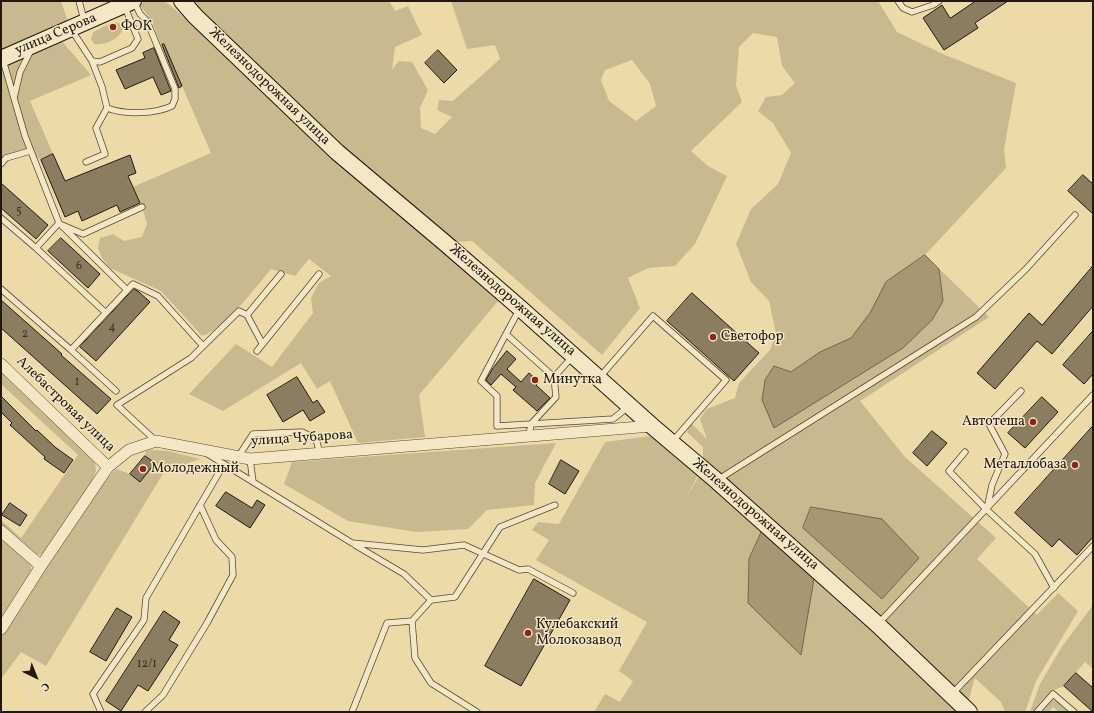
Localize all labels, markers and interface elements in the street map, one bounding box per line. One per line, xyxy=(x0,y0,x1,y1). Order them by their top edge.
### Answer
street label: улица Серова xyxy=(13,10,99,60)
place label: ФОК xyxy=(121,19,152,35)
marker: ФОК xyxy=(108,22,118,32)
street label: Железнодорожная улица xyxy=(205,25,333,149)
house number: 5 xyxy=(16,205,22,219)
street label: Железнодорожная улица xyxy=(445,241,579,361)
house number: 6 xyxy=(76,260,82,274)
house number: 4 xyxy=(108,321,116,335)
house number: 2 xyxy=(22,328,28,342)
place label: Светофор xyxy=(721,329,784,345)
marker: Светофор xyxy=(708,332,718,342)
street label: Алебастровая улица xyxy=(12,354,118,456)
place label: Минутка xyxy=(543,372,602,388)
marker: Минутка xyxy=(530,375,540,385)
house number: 1 xyxy=(75,376,79,390)
place label: Автотеша xyxy=(962,414,1025,430)
marker: Автотеша xyxy=(1028,417,1038,427)
street label: улица Чубарова xyxy=(250,427,354,451)
street label: Железнодорожная улица xyxy=(688,455,822,575)
place label: Металлобаза xyxy=(984,457,1067,473)
marker: Металлобаза xyxy=(1070,460,1080,470)
place label: Молодежный xyxy=(151,461,239,477)
marker: Молодежный xyxy=(138,464,148,474)
place label: Кулебакский Молокозавод xyxy=(536,617,621,650)
marker: Кулебакский Молокозавод xyxy=(523,628,533,638)
north arrow xyxy=(16,657,56,697)
house number: 12/1 xyxy=(137,658,157,672)
text: С xyxy=(37,678,52,694)

